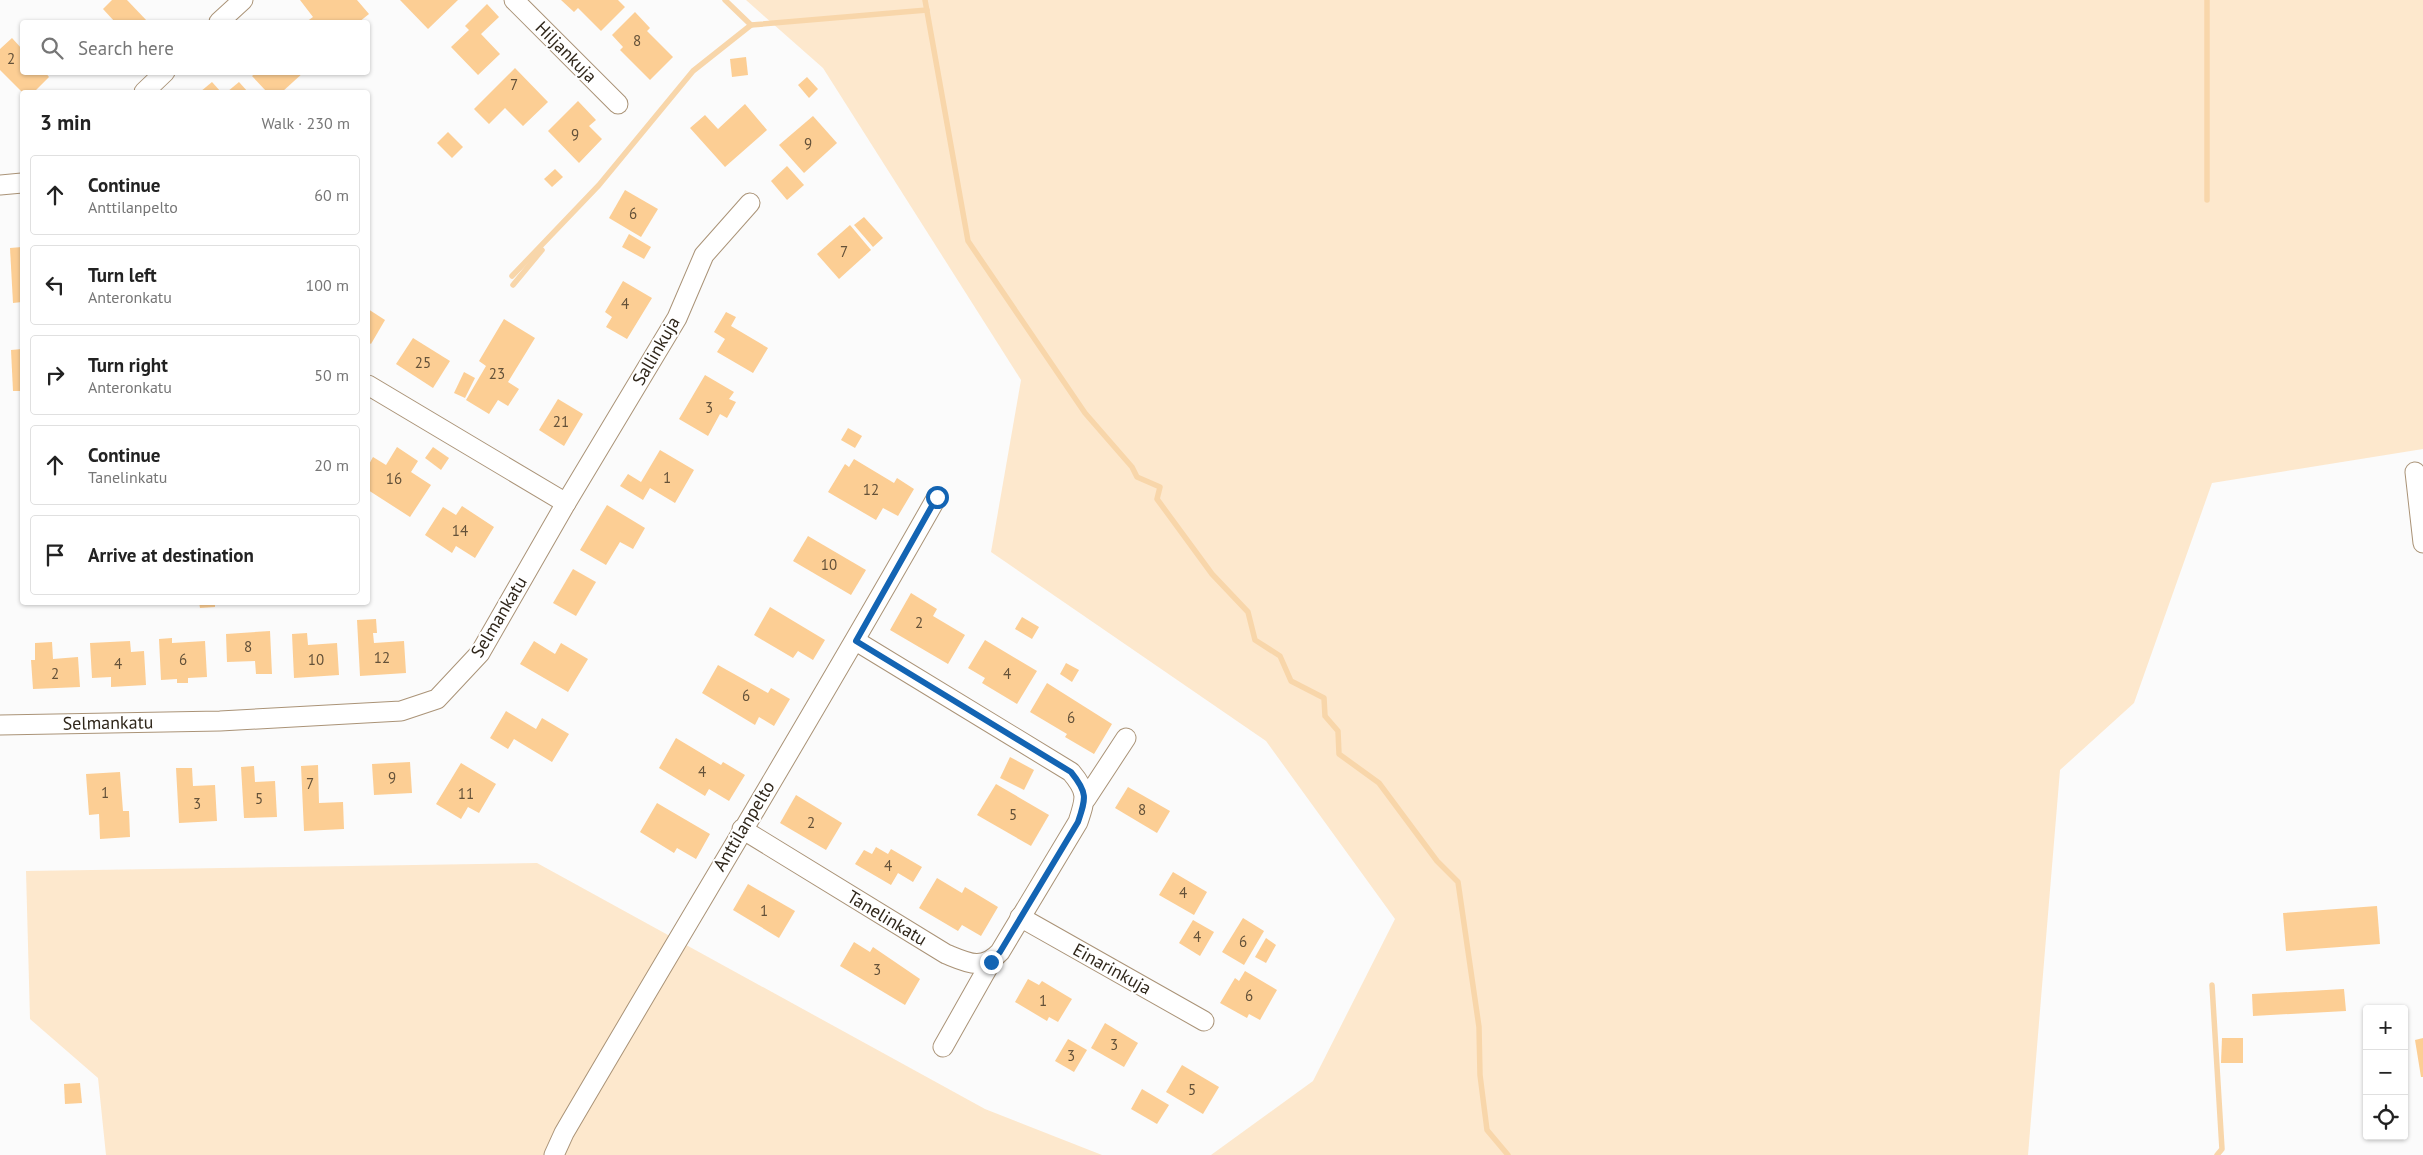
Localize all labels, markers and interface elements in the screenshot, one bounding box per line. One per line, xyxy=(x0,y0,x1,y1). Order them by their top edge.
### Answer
street label: Hiljankuja xyxy=(531,16,602,87)
search box xyxy=(20,20,370,75)
house number: 8 xyxy=(633,31,641,50)
icon: search xyxy=(38,34,66,62)
text: Search here xyxy=(78,36,174,60)
house number: 2 xyxy=(7,49,15,68)
house number: 7 xyxy=(510,75,518,94)
text: 3 min xyxy=(40,109,91,136)
text: Walk · 230 m xyxy=(261,113,350,133)
house number: 9 xyxy=(571,125,579,144)
house number: 9 xyxy=(804,134,812,153)
text: Continue xyxy=(88,173,160,197)
icon: ahead xyxy=(41,181,69,209)
text: 60 m xyxy=(314,185,349,205)
text: Anttilanpelto xyxy=(88,197,178,217)
house number: 6 xyxy=(629,204,637,223)
house number: 7 xyxy=(840,242,848,261)
text: Turn left xyxy=(88,263,157,287)
icon: left xyxy=(41,271,69,299)
text: 100 m xyxy=(306,275,349,295)
text: Anteronkatu xyxy=(88,287,172,307)
house number: 4 xyxy=(621,294,629,313)
street label: Sallinkuja xyxy=(627,312,684,389)
text: Turn right xyxy=(88,353,168,377)
house number: 25 xyxy=(415,353,431,372)
icon: right xyxy=(41,361,69,389)
house number: 23 xyxy=(489,364,505,383)
text: 50 m xyxy=(314,365,349,385)
text: Anteronkatu xyxy=(88,377,172,397)
house number: 3 xyxy=(705,398,713,417)
house number: 21 xyxy=(553,412,569,431)
text: Continue xyxy=(88,443,160,467)
icon: ahead xyxy=(41,451,69,479)
text: 20 m xyxy=(314,455,349,475)
text: Tanelinkatu xyxy=(88,467,167,487)
house number: 1 xyxy=(663,468,671,487)
house number: 16 xyxy=(386,469,402,488)
house number: 12 xyxy=(863,480,879,499)
route start xyxy=(926,486,949,509)
house number: 14 xyxy=(452,521,468,540)
icon: arrive xyxy=(41,541,69,569)
text: Arrive at destination xyxy=(88,543,254,567)
house number: 10 xyxy=(821,555,837,574)
street label: Selmankatu xyxy=(465,572,532,662)
house number: 2 xyxy=(915,613,923,632)
house number: 8 xyxy=(244,637,252,656)
house number: 12 xyxy=(374,648,390,667)
house number: 6 xyxy=(179,650,187,669)
house number: 10 xyxy=(308,650,324,669)
house number: 4 xyxy=(114,654,122,673)
house number: 2 xyxy=(51,664,59,683)
house number: 4 xyxy=(1003,664,1011,683)
house number: 6 xyxy=(742,686,750,705)
house number: 6 xyxy=(1067,708,1075,727)
street label: Selmankatu xyxy=(62,710,154,735)
house number: 4 xyxy=(698,762,706,781)
house number: 9 xyxy=(388,768,396,787)
house number: 7 xyxy=(306,774,314,793)
street label: Anttilanpelto xyxy=(708,776,779,875)
house number: 1 xyxy=(101,783,109,802)
house number: 11 xyxy=(458,784,474,803)
house number: 5 xyxy=(255,789,263,808)
house number: 3 xyxy=(193,794,201,813)
house number: 8 xyxy=(1138,800,1146,819)
house number: 5 xyxy=(1009,805,1017,824)
house number: 2 xyxy=(807,813,815,832)
house number: 4 xyxy=(884,856,892,875)
house number: 4 xyxy=(1179,883,1187,902)
street label: Tanelinkatu xyxy=(843,885,931,950)
house number: 1 xyxy=(760,901,768,920)
house number: 4 xyxy=(1193,927,1201,946)
house number: 6 xyxy=(1239,932,1247,951)
street label: Einarinkuja xyxy=(1069,938,1155,999)
route end xyxy=(980,951,1003,974)
house number: 3 xyxy=(873,960,881,979)
house number: 6 xyxy=(1245,986,1253,1005)
house number: 1 xyxy=(1039,991,1047,1010)
map controls xyxy=(2363,1005,2408,1140)
button: + xyxy=(2363,1005,2408,1050)
house number: 3 xyxy=(1110,1035,1118,1054)
house number: 3 xyxy=(1067,1046,1075,1065)
button: − xyxy=(2363,1050,2408,1095)
house number: 5 xyxy=(1188,1080,1196,1099)
button: locate xyxy=(2363,1095,2408,1140)

